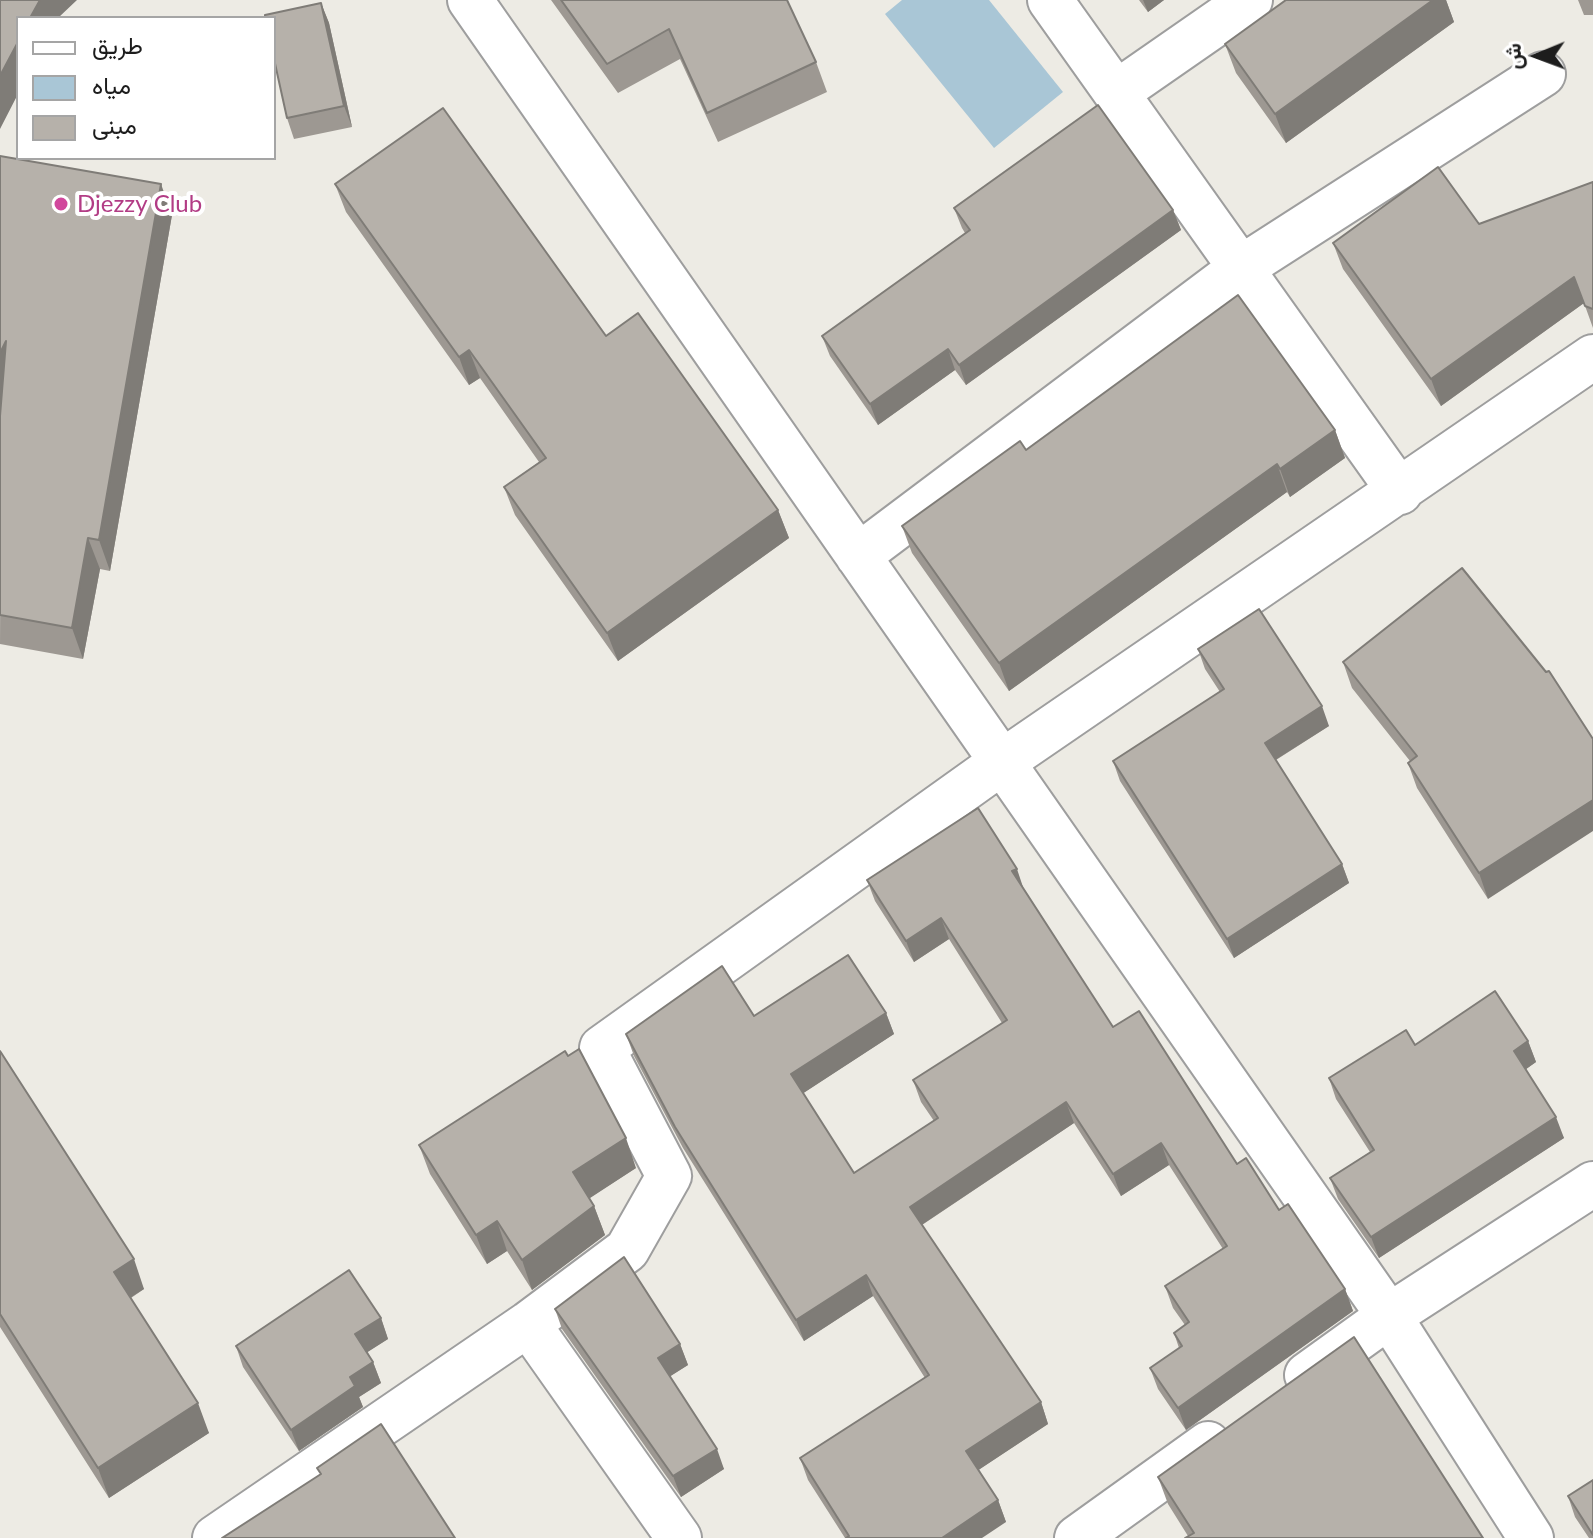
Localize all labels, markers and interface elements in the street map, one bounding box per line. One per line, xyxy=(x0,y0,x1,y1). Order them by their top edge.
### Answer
legend xyxy=(16,16,276,160)
north arrow xyxy=(1497,16,1577,96)
text: طريق xyxy=(92,30,143,59)
text: ش xyxy=(1499,43,1526,70)
text: مياه xyxy=(92,70,131,99)
text: مبنى xyxy=(92,110,137,139)
place label: Djezzy Club xyxy=(77,190,202,218)
marker: Djezzy Club xyxy=(52,195,70,213)

